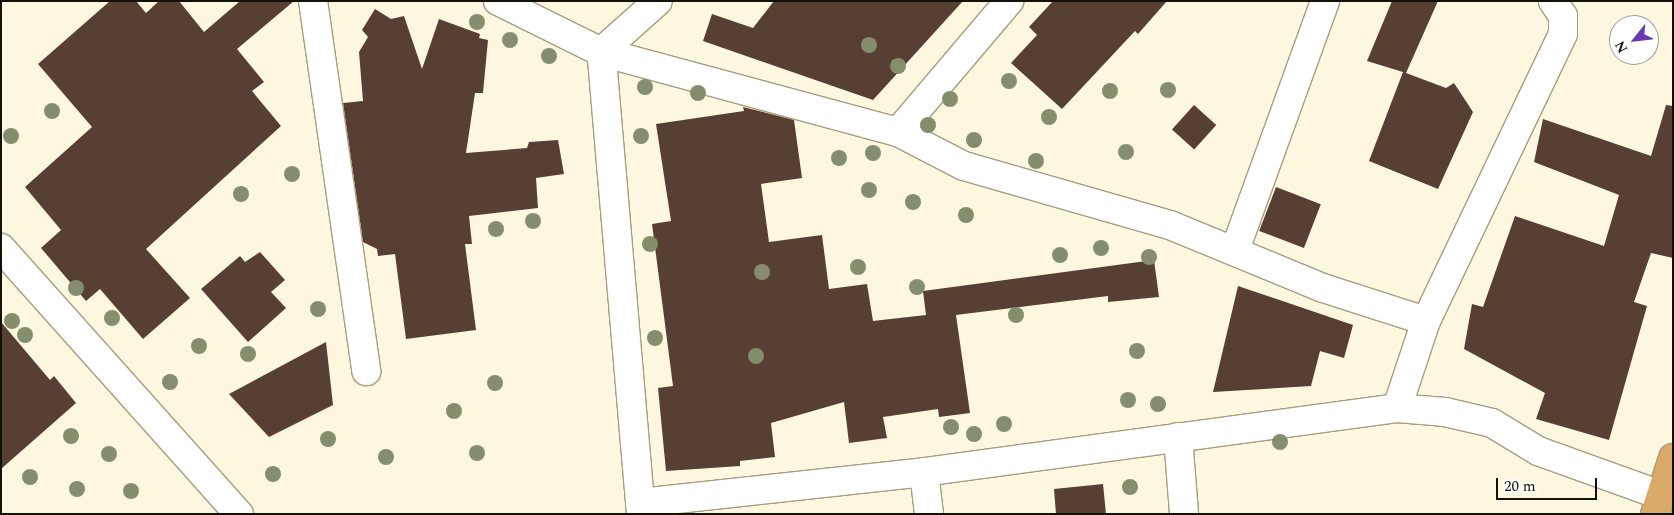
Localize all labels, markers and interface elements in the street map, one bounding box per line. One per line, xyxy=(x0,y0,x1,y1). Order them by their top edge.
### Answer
north arrow xyxy=(1609,15,1659,65)
text: N xyxy=(1609,37,1633,57)
scale bar xyxy=(1499,468,1600,500)
text: 20 m xyxy=(1504,475,1536,498)

